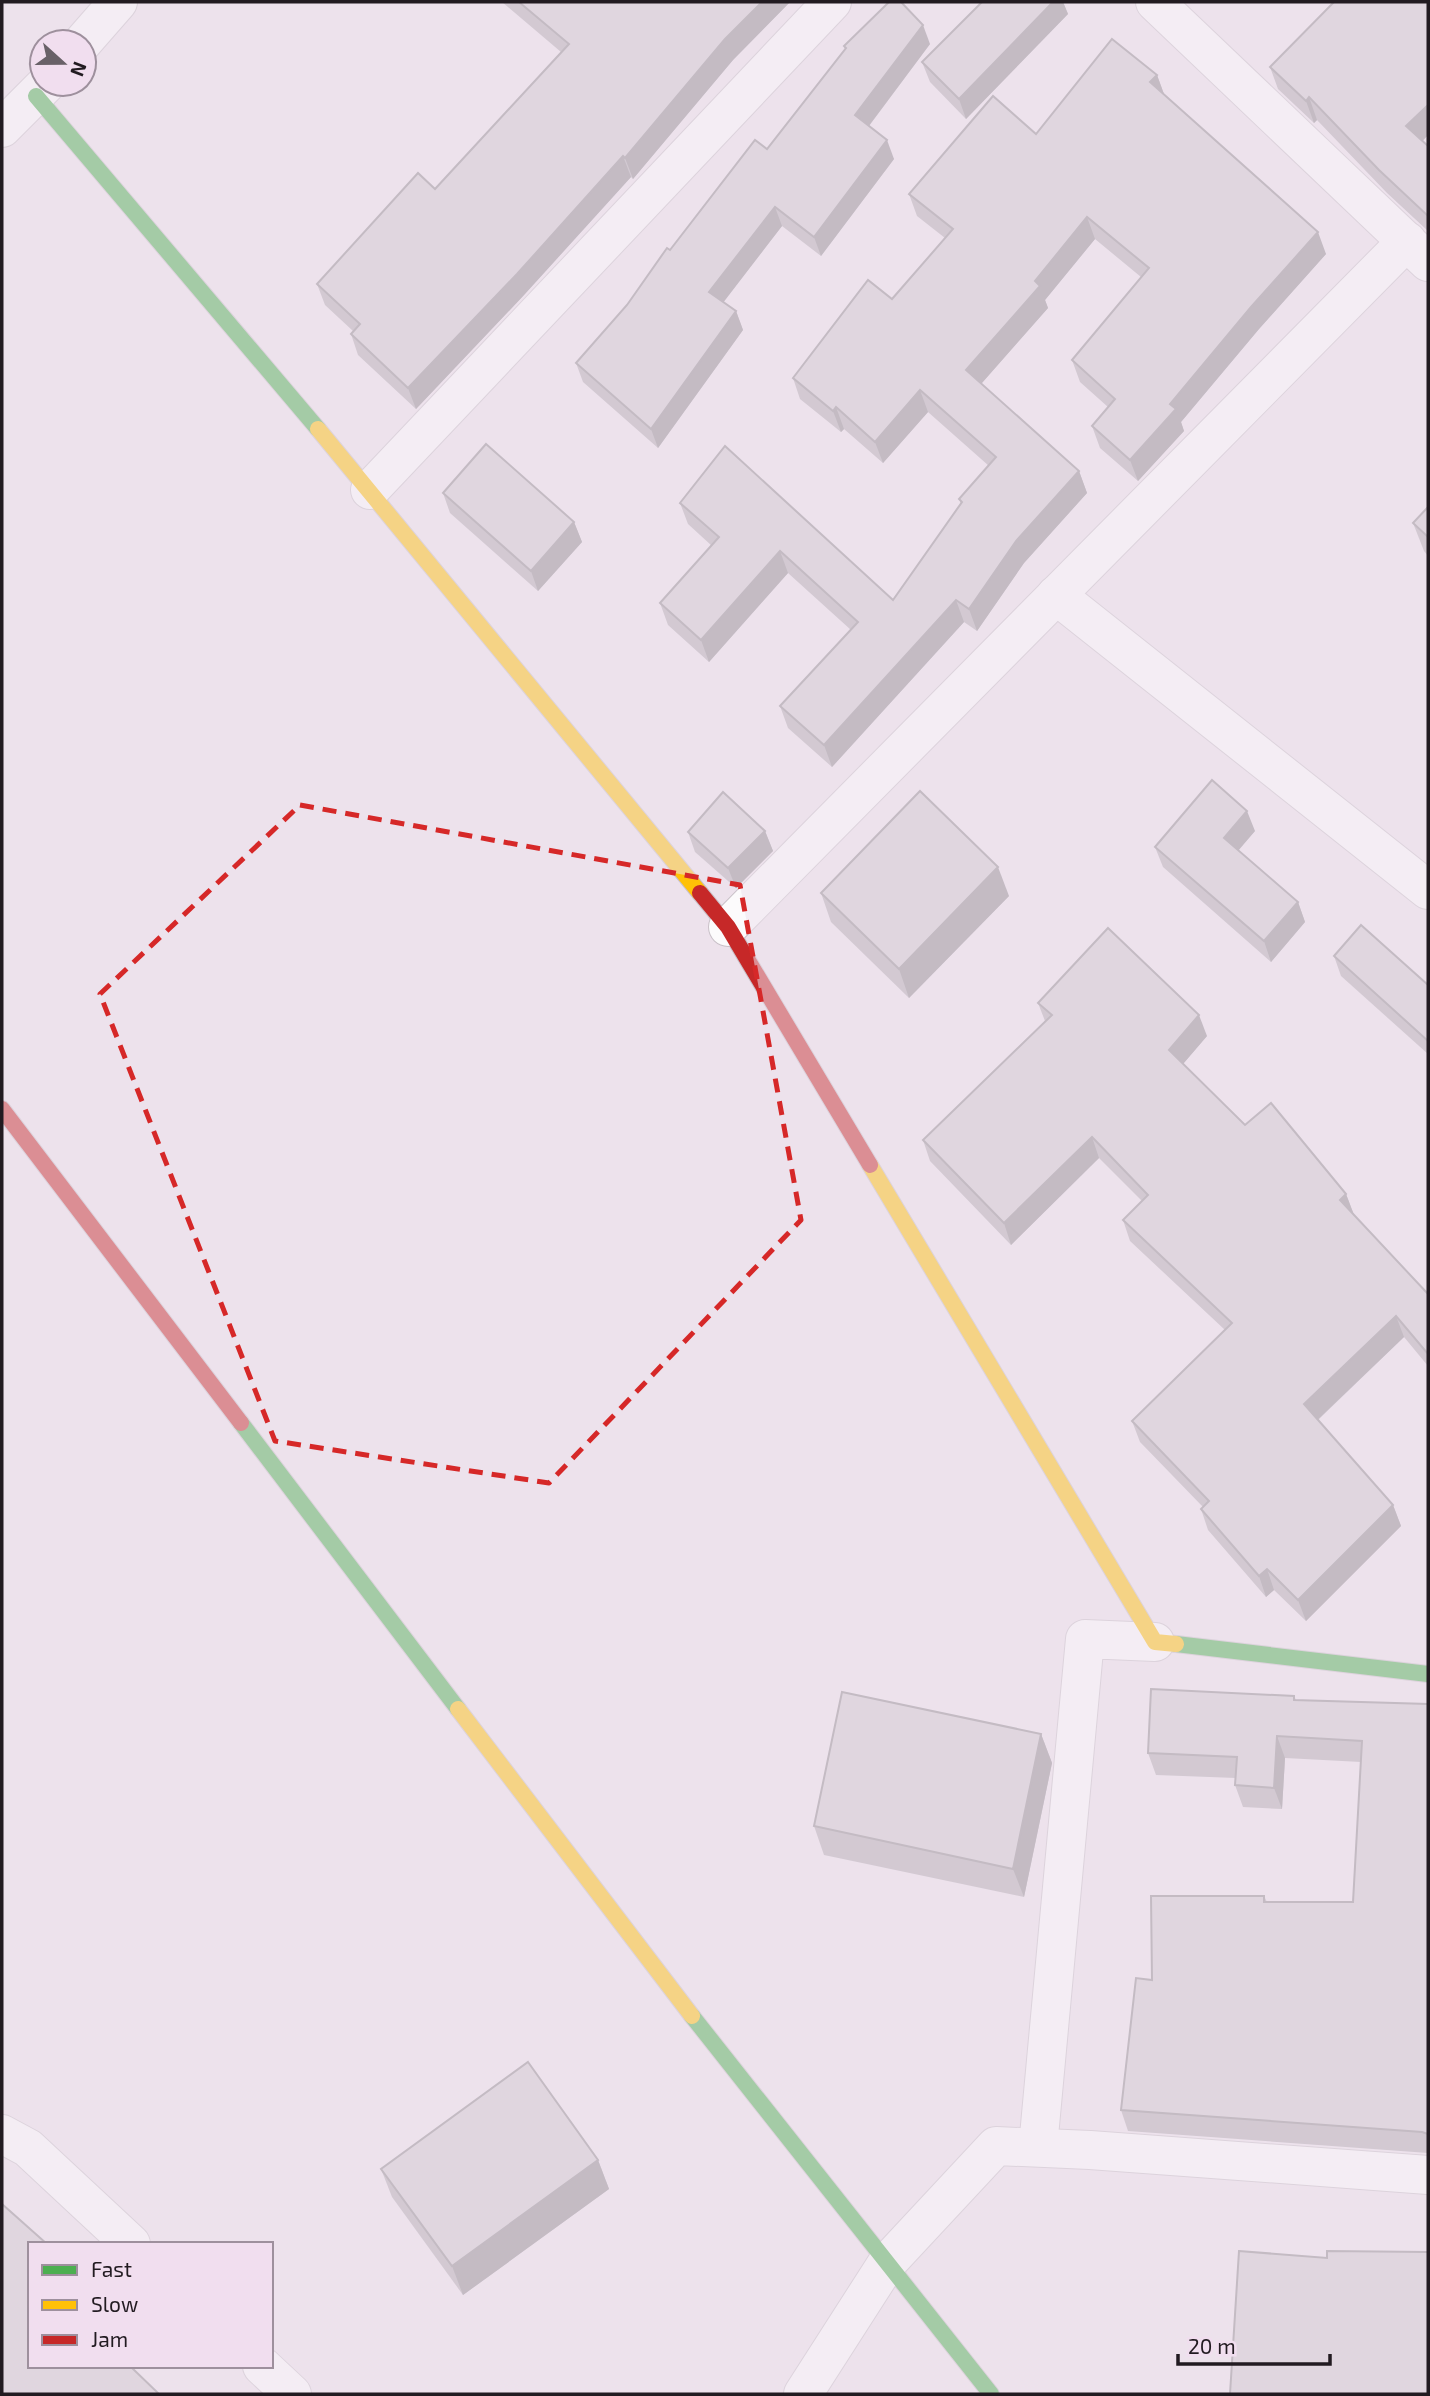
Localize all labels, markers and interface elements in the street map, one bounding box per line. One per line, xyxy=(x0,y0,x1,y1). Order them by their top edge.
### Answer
north arrow xyxy=(28,28,98,98)
text: N xyxy=(66,59,93,80)
legend xyxy=(28,2242,273,2368)
text: Fast xyxy=(91,2256,132,2281)
text: Slow xyxy=(91,2291,138,2316)
scale bar xyxy=(1178,2322,1330,2366)
text: Jam xyxy=(91,2326,128,2351)
text: 20 m xyxy=(1188,2333,1236,2358)

